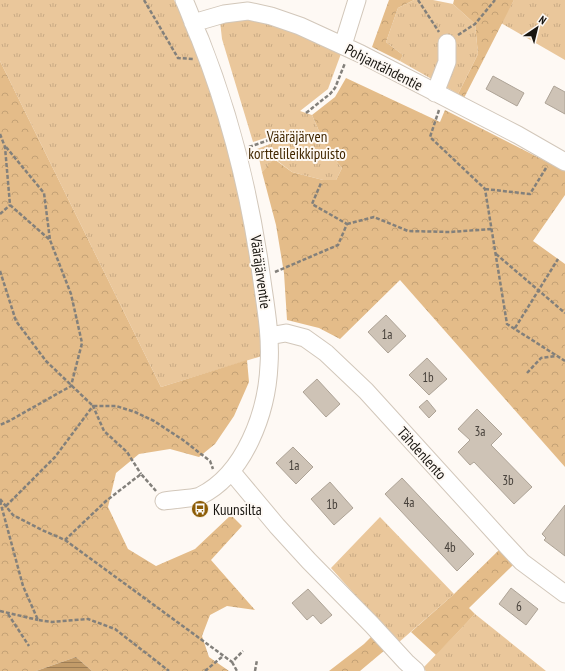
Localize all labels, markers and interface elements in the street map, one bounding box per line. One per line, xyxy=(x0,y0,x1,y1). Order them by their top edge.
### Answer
north arrow xyxy=(517,8,557,48)
text: N xyxy=(536,12,549,27)
street label: Pohjantähdentie xyxy=(342,39,426,95)
park label: Vääräjärven korttelileikkipuisto xyxy=(248,127,346,163)
street label: Vääräjärventie xyxy=(246,233,276,310)
house number: 1a xyxy=(381,326,393,343)
house number: 1b xyxy=(422,369,434,386)
street label: Tähdenlento xyxy=(393,423,451,483)
house number: 3a xyxy=(474,423,486,440)
house number: 1a xyxy=(288,457,300,474)
house number: 3b xyxy=(502,472,514,489)
house number: 4a xyxy=(403,494,415,511)
house number: 1b xyxy=(326,496,338,513)
bus stop icon: Kuunsilta xyxy=(190,499,210,519)
place label: Kuunsilta xyxy=(213,500,262,519)
house number: 4b xyxy=(444,539,456,556)
house number: 6 xyxy=(516,598,522,615)

